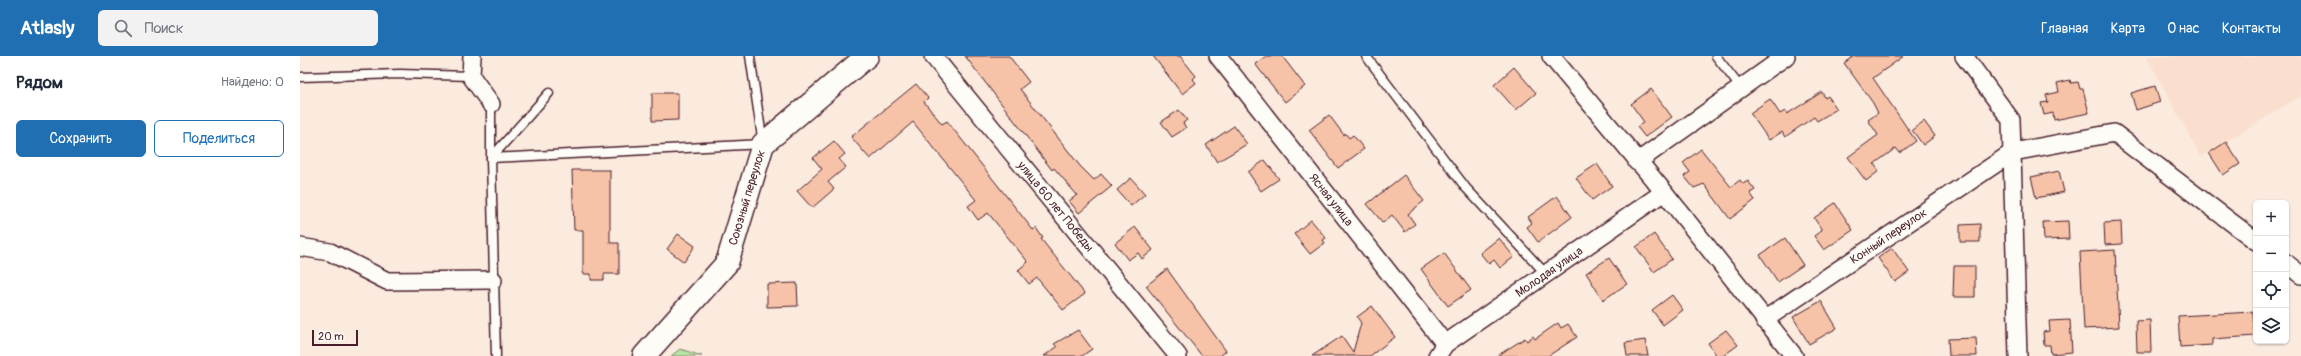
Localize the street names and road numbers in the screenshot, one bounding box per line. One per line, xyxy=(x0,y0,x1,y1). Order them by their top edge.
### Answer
street label: Союзный переулок xyxy=(726,148,769,247)
street label: улица 60 лет Победы xyxy=(1013,157,1097,255)
street label: Ясная улица xyxy=(1306,171,1356,230)
street label: Конный переулок xyxy=(1847,205,1930,268)
street label: Молодая улица xyxy=(1513,243,1586,301)

